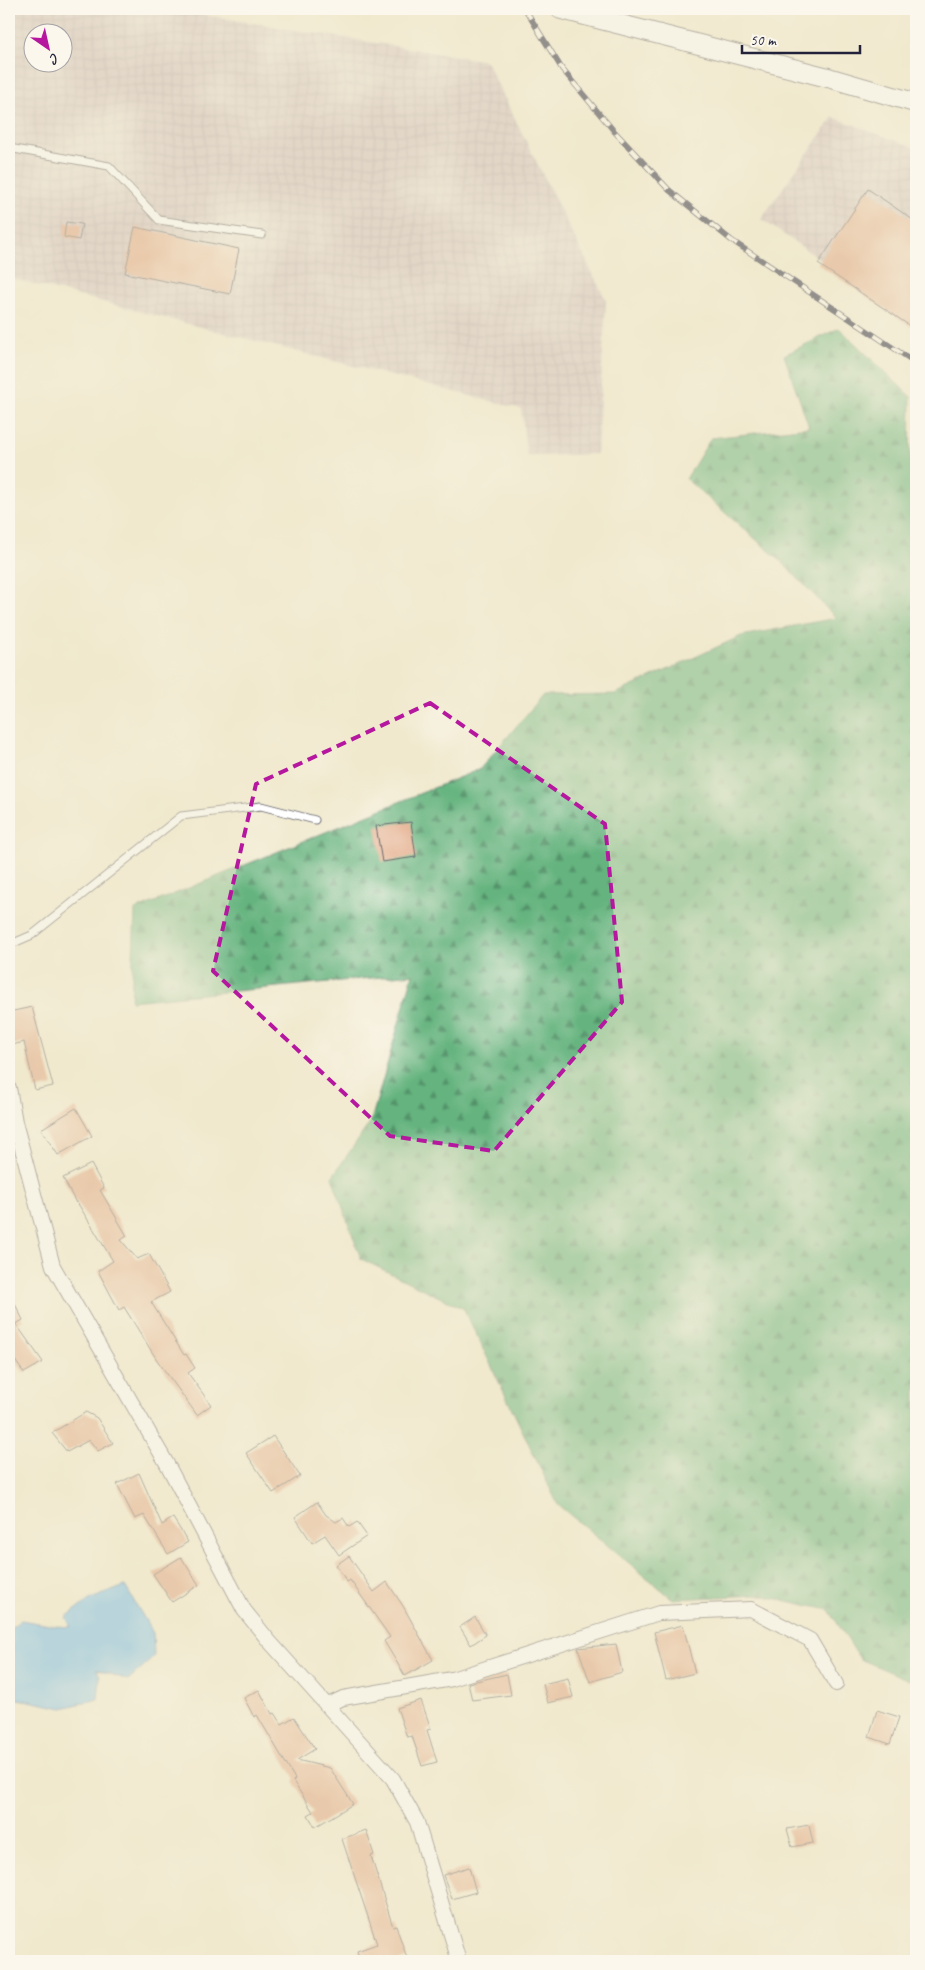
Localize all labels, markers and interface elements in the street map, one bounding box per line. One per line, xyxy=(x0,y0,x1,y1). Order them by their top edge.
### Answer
north arrow xyxy=(22,22,72,72)
scale bar xyxy=(742,22,860,54)
text: 50 m xyxy=(750,31,777,50)
text: С xyxy=(46,49,63,69)

